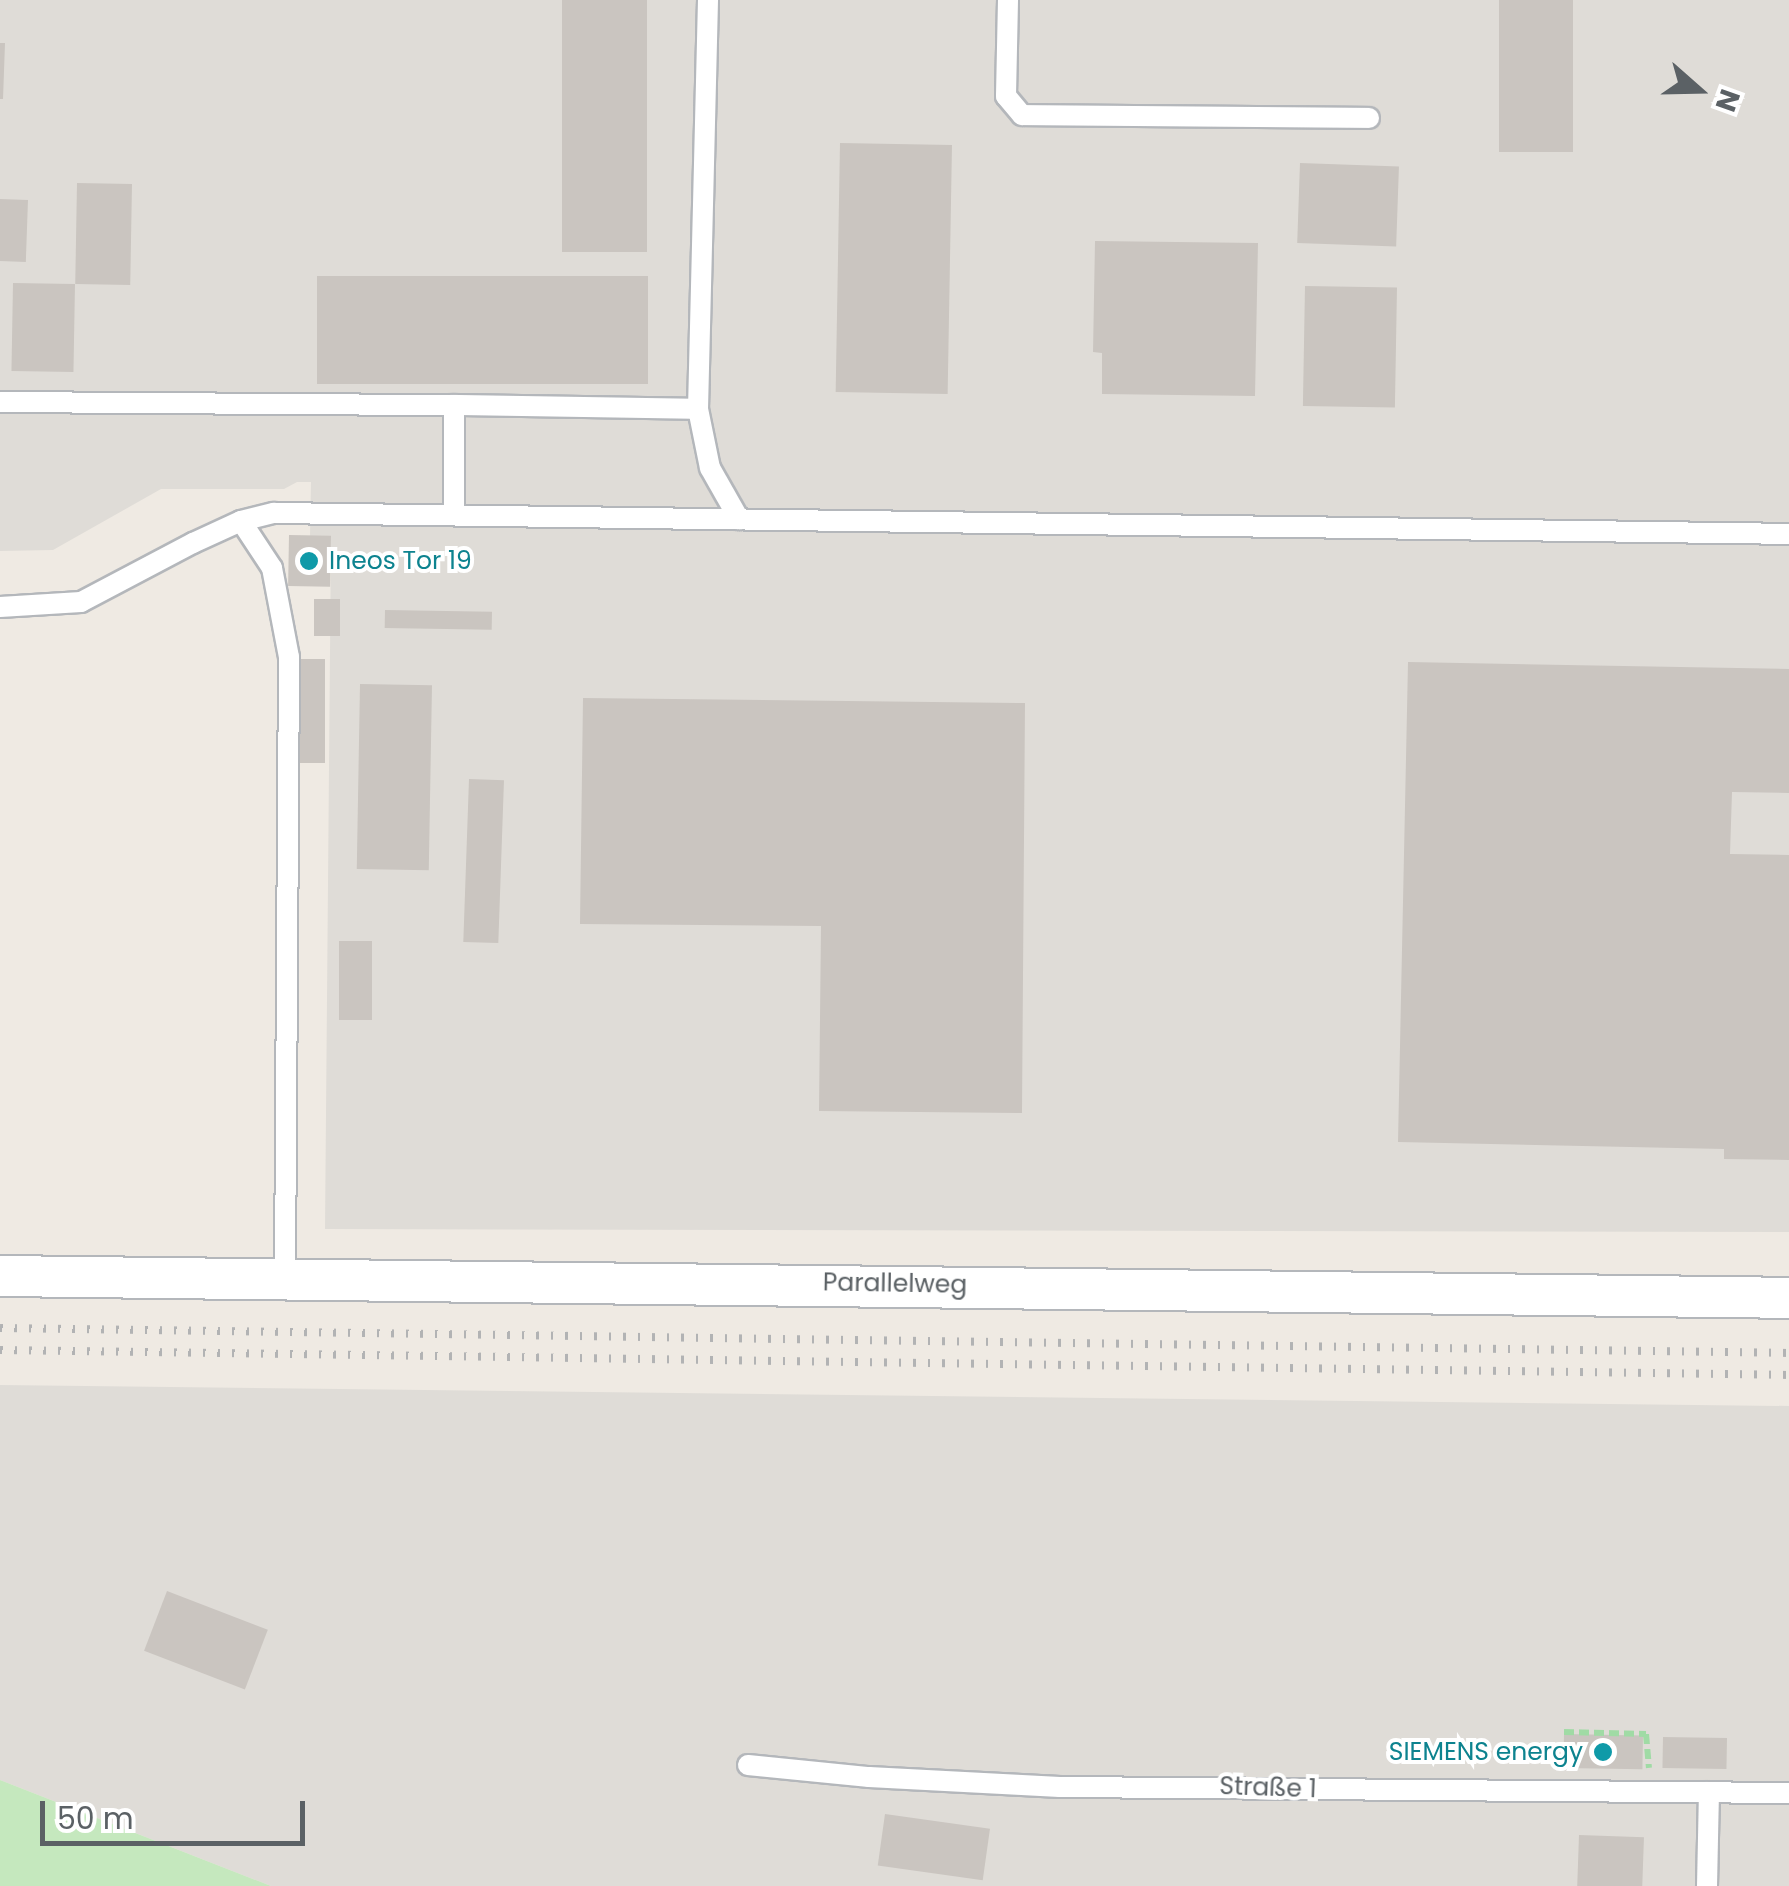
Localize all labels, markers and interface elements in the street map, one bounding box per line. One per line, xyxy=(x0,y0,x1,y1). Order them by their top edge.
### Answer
north arrow xyxy=(1649,40,1749,140)
text: N xyxy=(1706,84,1750,117)
place label: Ineos Tor 19 xyxy=(329,546,472,576)
marker: Ineos Tor 19 xyxy=(298,550,320,572)
street label: Parallelweg xyxy=(823,1268,967,1300)
place label: SIEMENS energy xyxy=(1389,1737,1583,1767)
marker: SIEMENS energy xyxy=(1592,1741,1614,1763)
street label: Straße 1 xyxy=(1219,1771,1317,1805)
scale bar xyxy=(45,1781,310,1843)
text: 50 m xyxy=(57,1797,134,1840)

